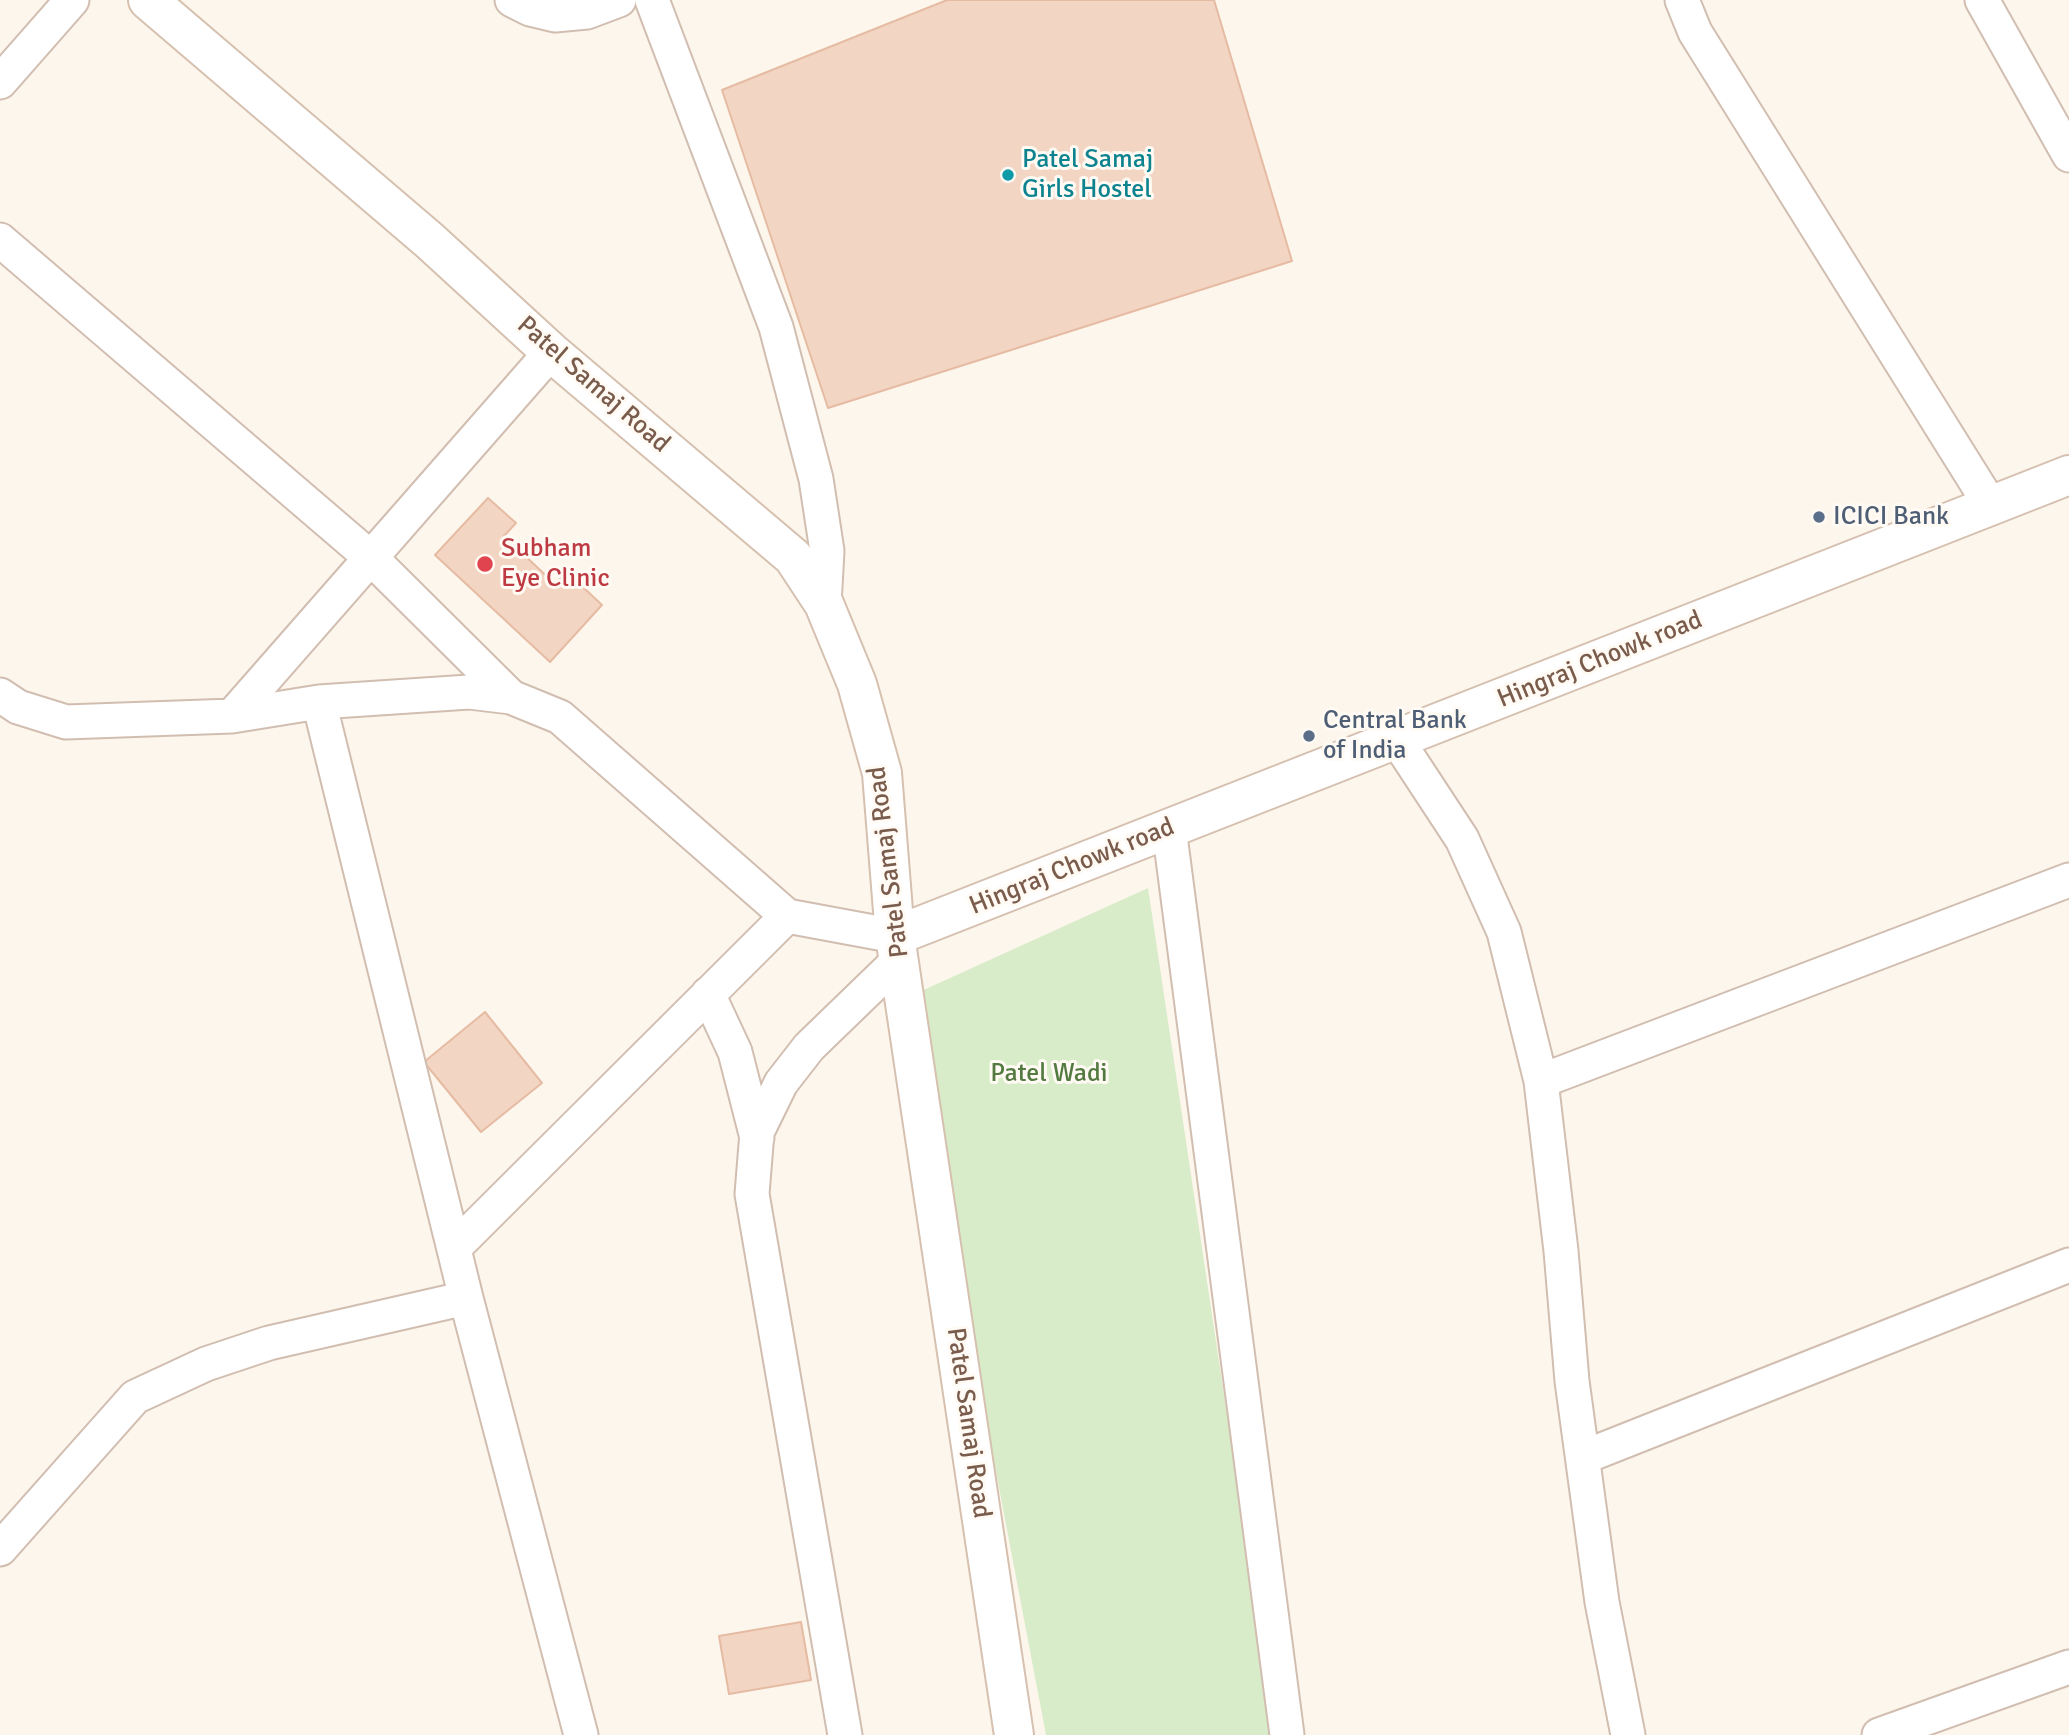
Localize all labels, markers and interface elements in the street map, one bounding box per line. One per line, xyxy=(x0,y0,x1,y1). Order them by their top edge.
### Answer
place label: Patel Samaj Girls Hostel xyxy=(1022,144,1153,206)
marker: Patel Samaj Girls Hostel xyxy=(1000,167,1016,183)
street label: Patel Samaj Road xyxy=(510,310,676,460)
place label: ICICI Bank xyxy=(1833,501,1949,533)
marker: ICICI Bank xyxy=(1811,509,1827,525)
place label: Subham Eye Clinic xyxy=(501,533,610,594)
marker: Subham Eye Clinic xyxy=(475,554,495,574)
street label: Hingraj Chowk road xyxy=(1493,605,1707,715)
place label: Central Bank of India xyxy=(1323,705,1467,766)
marker: Central Bank of India xyxy=(1301,728,1317,744)
street label: Patel Samaj Road xyxy=(862,765,916,959)
street label: Hingraj Chowk road xyxy=(965,812,1179,922)
park label: Patel Wadi xyxy=(990,1058,1108,1090)
street label: Patel Samaj Road xyxy=(939,1326,997,1520)

